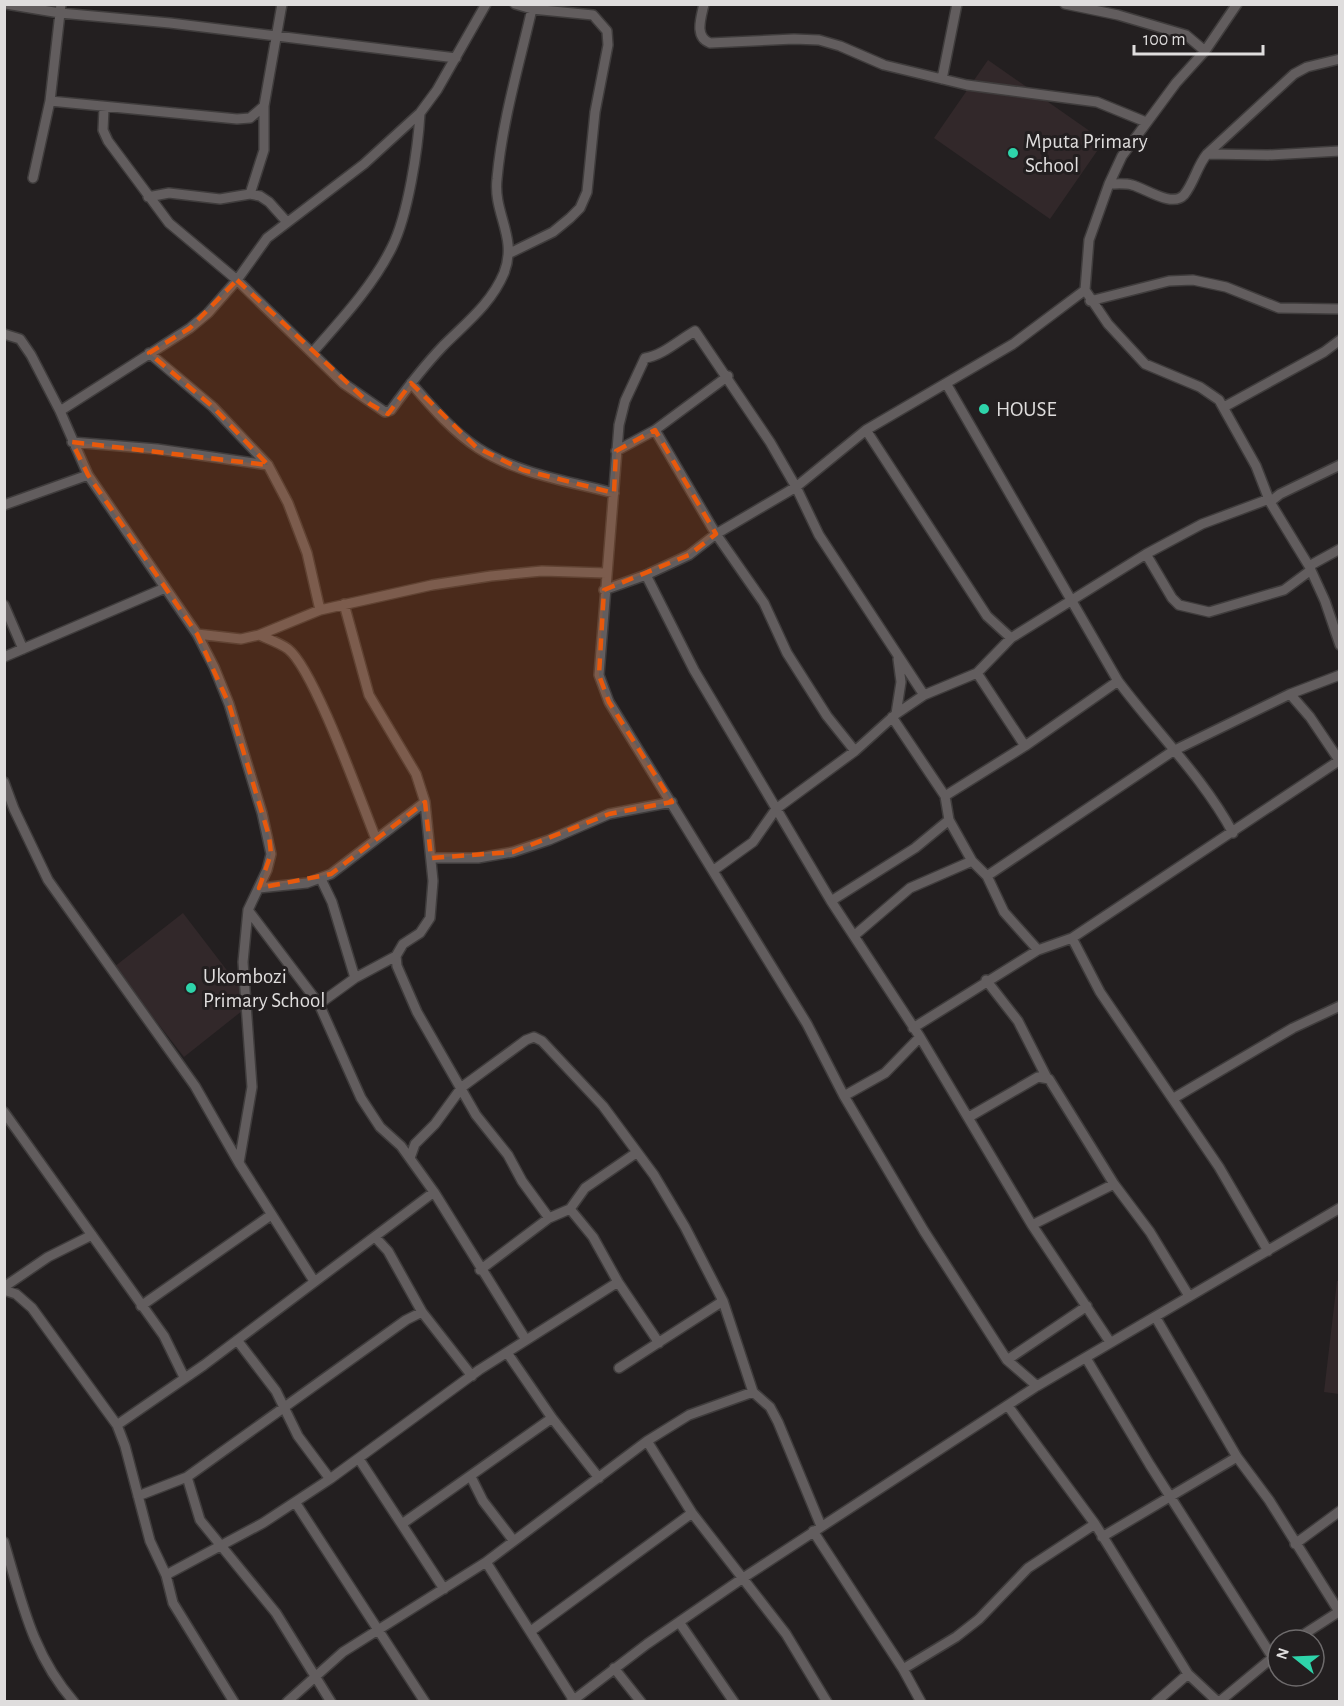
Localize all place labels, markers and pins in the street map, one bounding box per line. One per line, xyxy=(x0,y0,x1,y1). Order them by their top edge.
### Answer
place label: Mputa Primary School xyxy=(1025,131,1148,176)
marker: Mputa Primary School xyxy=(1006,146,1020,160)
place label: HOUSE xyxy=(996,399,1057,420)
marker: HOUSE xyxy=(977,402,991,416)
place label: Ukombozi Primary School xyxy=(203,966,326,1011)
marker: Ukombozi Primary School xyxy=(184,981,198,995)

